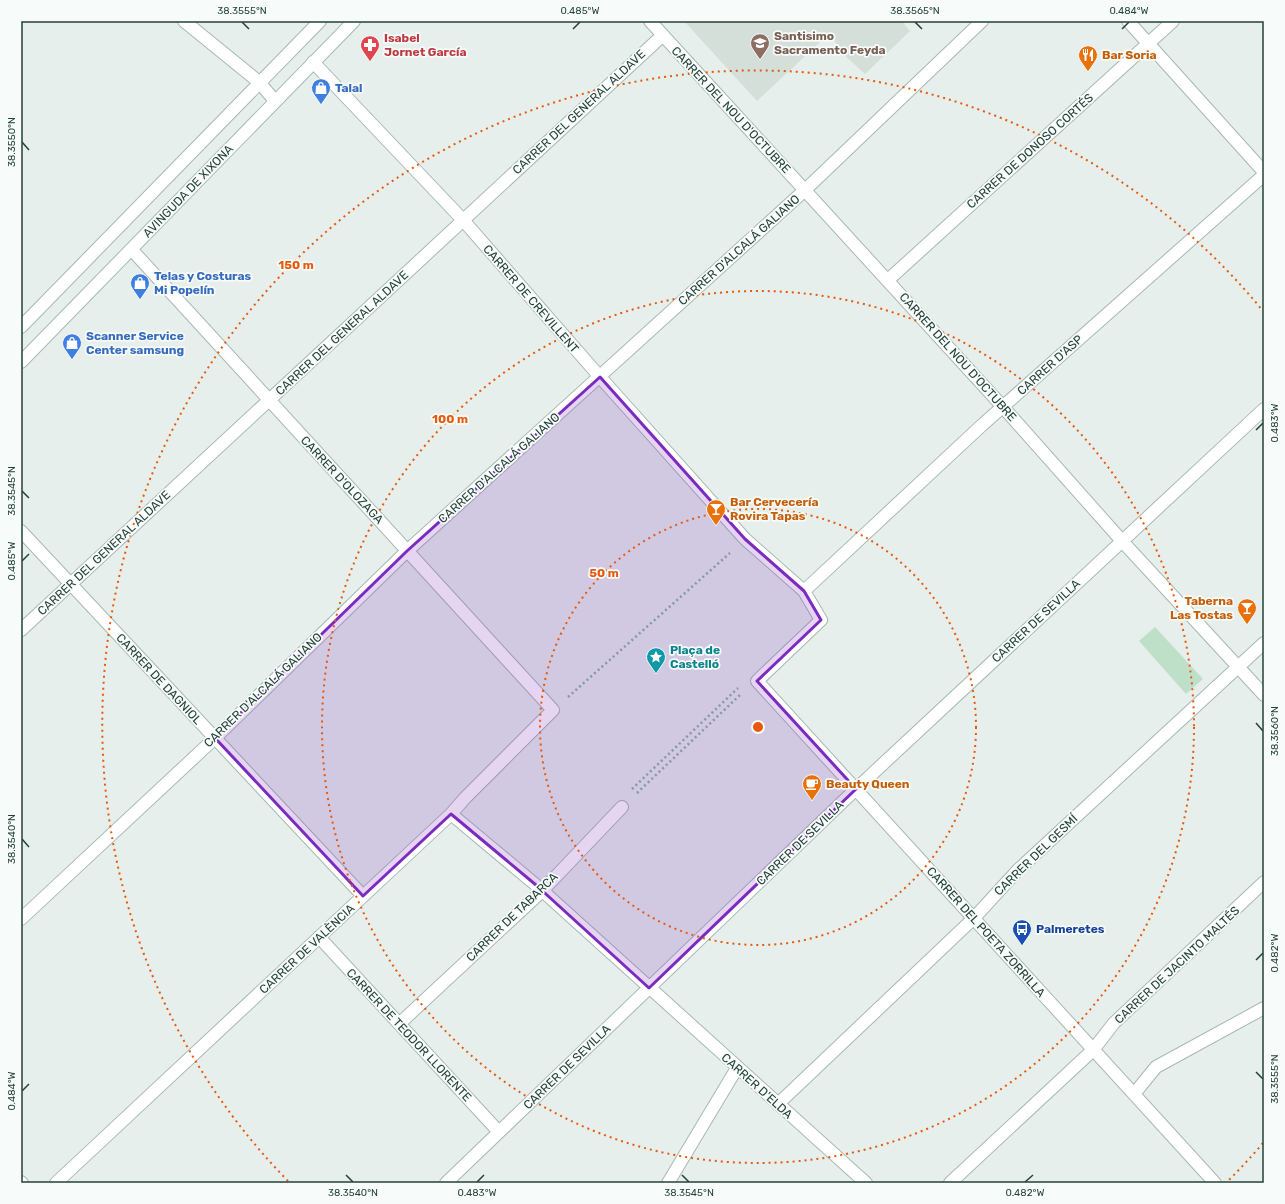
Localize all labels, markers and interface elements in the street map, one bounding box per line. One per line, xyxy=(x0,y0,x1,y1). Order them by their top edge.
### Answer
text: 38.3555°N xyxy=(217,5,267,17)
text: 0.485°W xyxy=(561,5,599,17)
text: 38.3565°N xyxy=(890,5,940,17)
text: 0.484°W xyxy=(1109,5,1149,17)
place label: Santisimo Sacramento Feyda xyxy=(774,29,886,57)
place label: Isabel Jornet García xyxy=(384,31,467,59)
school or university icon: Santisimo Sacramento Feyda xyxy=(749,32,771,60)
pharmacy icon: Isabel Jornet García xyxy=(359,34,381,62)
street label: CARRER DEL NOU D'OCTUBRE xyxy=(669,44,793,176)
restaurant icon: Bar Soria xyxy=(1077,44,1099,72)
street label: CARRER DEL GENERAL ALDAVE xyxy=(510,47,648,177)
place label: Bar Soria xyxy=(1102,48,1157,62)
shop icon: Talal xyxy=(310,77,332,105)
place label: Talal xyxy=(335,81,363,95)
street label: CARRER DE DONOSO CORTÉS xyxy=(964,91,1096,211)
text: 38.3550°N xyxy=(6,117,18,167)
street label: AVINGUDA DE XIXONA xyxy=(140,142,236,240)
street label: CARRER D'ALCALÁ GALIANO xyxy=(675,192,803,308)
street label: CARRER DE CREVILLENT xyxy=(480,242,582,356)
text: 150 m xyxy=(278,258,314,272)
street label: CARRER DEL GENERAL ALDAVE xyxy=(273,268,411,398)
place label: Telas y Costuras Mi Popelín xyxy=(154,269,252,297)
shop icon: Telas y Costuras Mi Popelín xyxy=(129,272,151,300)
street label: CARRER DEL NOU D'OCTUBRE xyxy=(897,290,1019,424)
place label: Scanner Service Center samsung xyxy=(86,329,184,357)
shop icon: Scanner Service Center samsung xyxy=(61,332,83,360)
street label: CARRER D'ASP xyxy=(1015,332,1086,398)
text: 0.483°W xyxy=(1269,403,1281,443)
street label: CARRER D'ALCALÁ GALIANO xyxy=(435,410,563,526)
text: 100 m xyxy=(432,412,468,426)
street label: CARRER D'OLOZAGA xyxy=(298,433,386,527)
text: 38.3545°N xyxy=(6,466,18,516)
street label: CARRER DEL GENERAL ALDAVE xyxy=(35,488,173,618)
place label: Bar Cervecería Rovira Tapas xyxy=(730,495,819,523)
bar icon: Bar Cervecería Rovira Tapas xyxy=(705,498,727,526)
text: 0.485°W xyxy=(6,542,18,580)
text: 50 m xyxy=(589,566,619,580)
street label: CARRER DE SEVILLA xyxy=(989,576,1083,666)
place label: Taberna Las Tostas xyxy=(1170,594,1233,622)
bar icon: Taberna Las Tostas xyxy=(1236,597,1258,625)
street label: CARRER D'ALCALÁ GALIANO xyxy=(201,630,325,750)
street label: CARRER DE DAGNIOL xyxy=(113,631,205,727)
place label: Plaça de Castelló xyxy=(670,643,720,671)
place icon: Plaça de Castelló xyxy=(645,646,667,674)
text: 38.3560°N xyxy=(1269,706,1281,756)
centre of rings xyxy=(751,720,765,734)
cafe icon: Beauty Queen xyxy=(801,773,823,801)
place label: Beauty Queen xyxy=(826,777,910,791)
street label: CARRER DE SEVILLA xyxy=(754,798,846,888)
street label: CARRER DEL GESMÍ xyxy=(991,811,1081,898)
text: 38.3540°N xyxy=(6,814,18,864)
street label: CARRER DEL POETA ZORRILLA xyxy=(924,864,1048,1000)
street label: CARRER DE TABARCA xyxy=(463,870,561,964)
street label: CARRER DE VALÈNCIA xyxy=(257,901,357,997)
street label: CARRER DE JACINTO MALTÉS xyxy=(1112,903,1242,1027)
bus stop icon: Palmeretes xyxy=(1011,918,1033,946)
place label: Palmeretes xyxy=(1036,922,1105,936)
text: 0.482°W xyxy=(1269,934,1281,972)
street label: CARRER DE TEODOR LLORENTE xyxy=(344,966,474,1104)
street label: CARRER DE SEVILLA xyxy=(521,1022,613,1112)
street label: CARRER D'ELDA xyxy=(719,1050,795,1122)
text: 38.3555°N xyxy=(1269,1054,1281,1104)
text: 0.484°W xyxy=(6,1071,18,1111)
text: 38.3540°N xyxy=(328,1187,378,1199)
text: 0.483°W xyxy=(457,1187,497,1199)
text: 38.3545°N xyxy=(664,1187,714,1199)
text: 0.482°W xyxy=(1006,1187,1044,1199)

